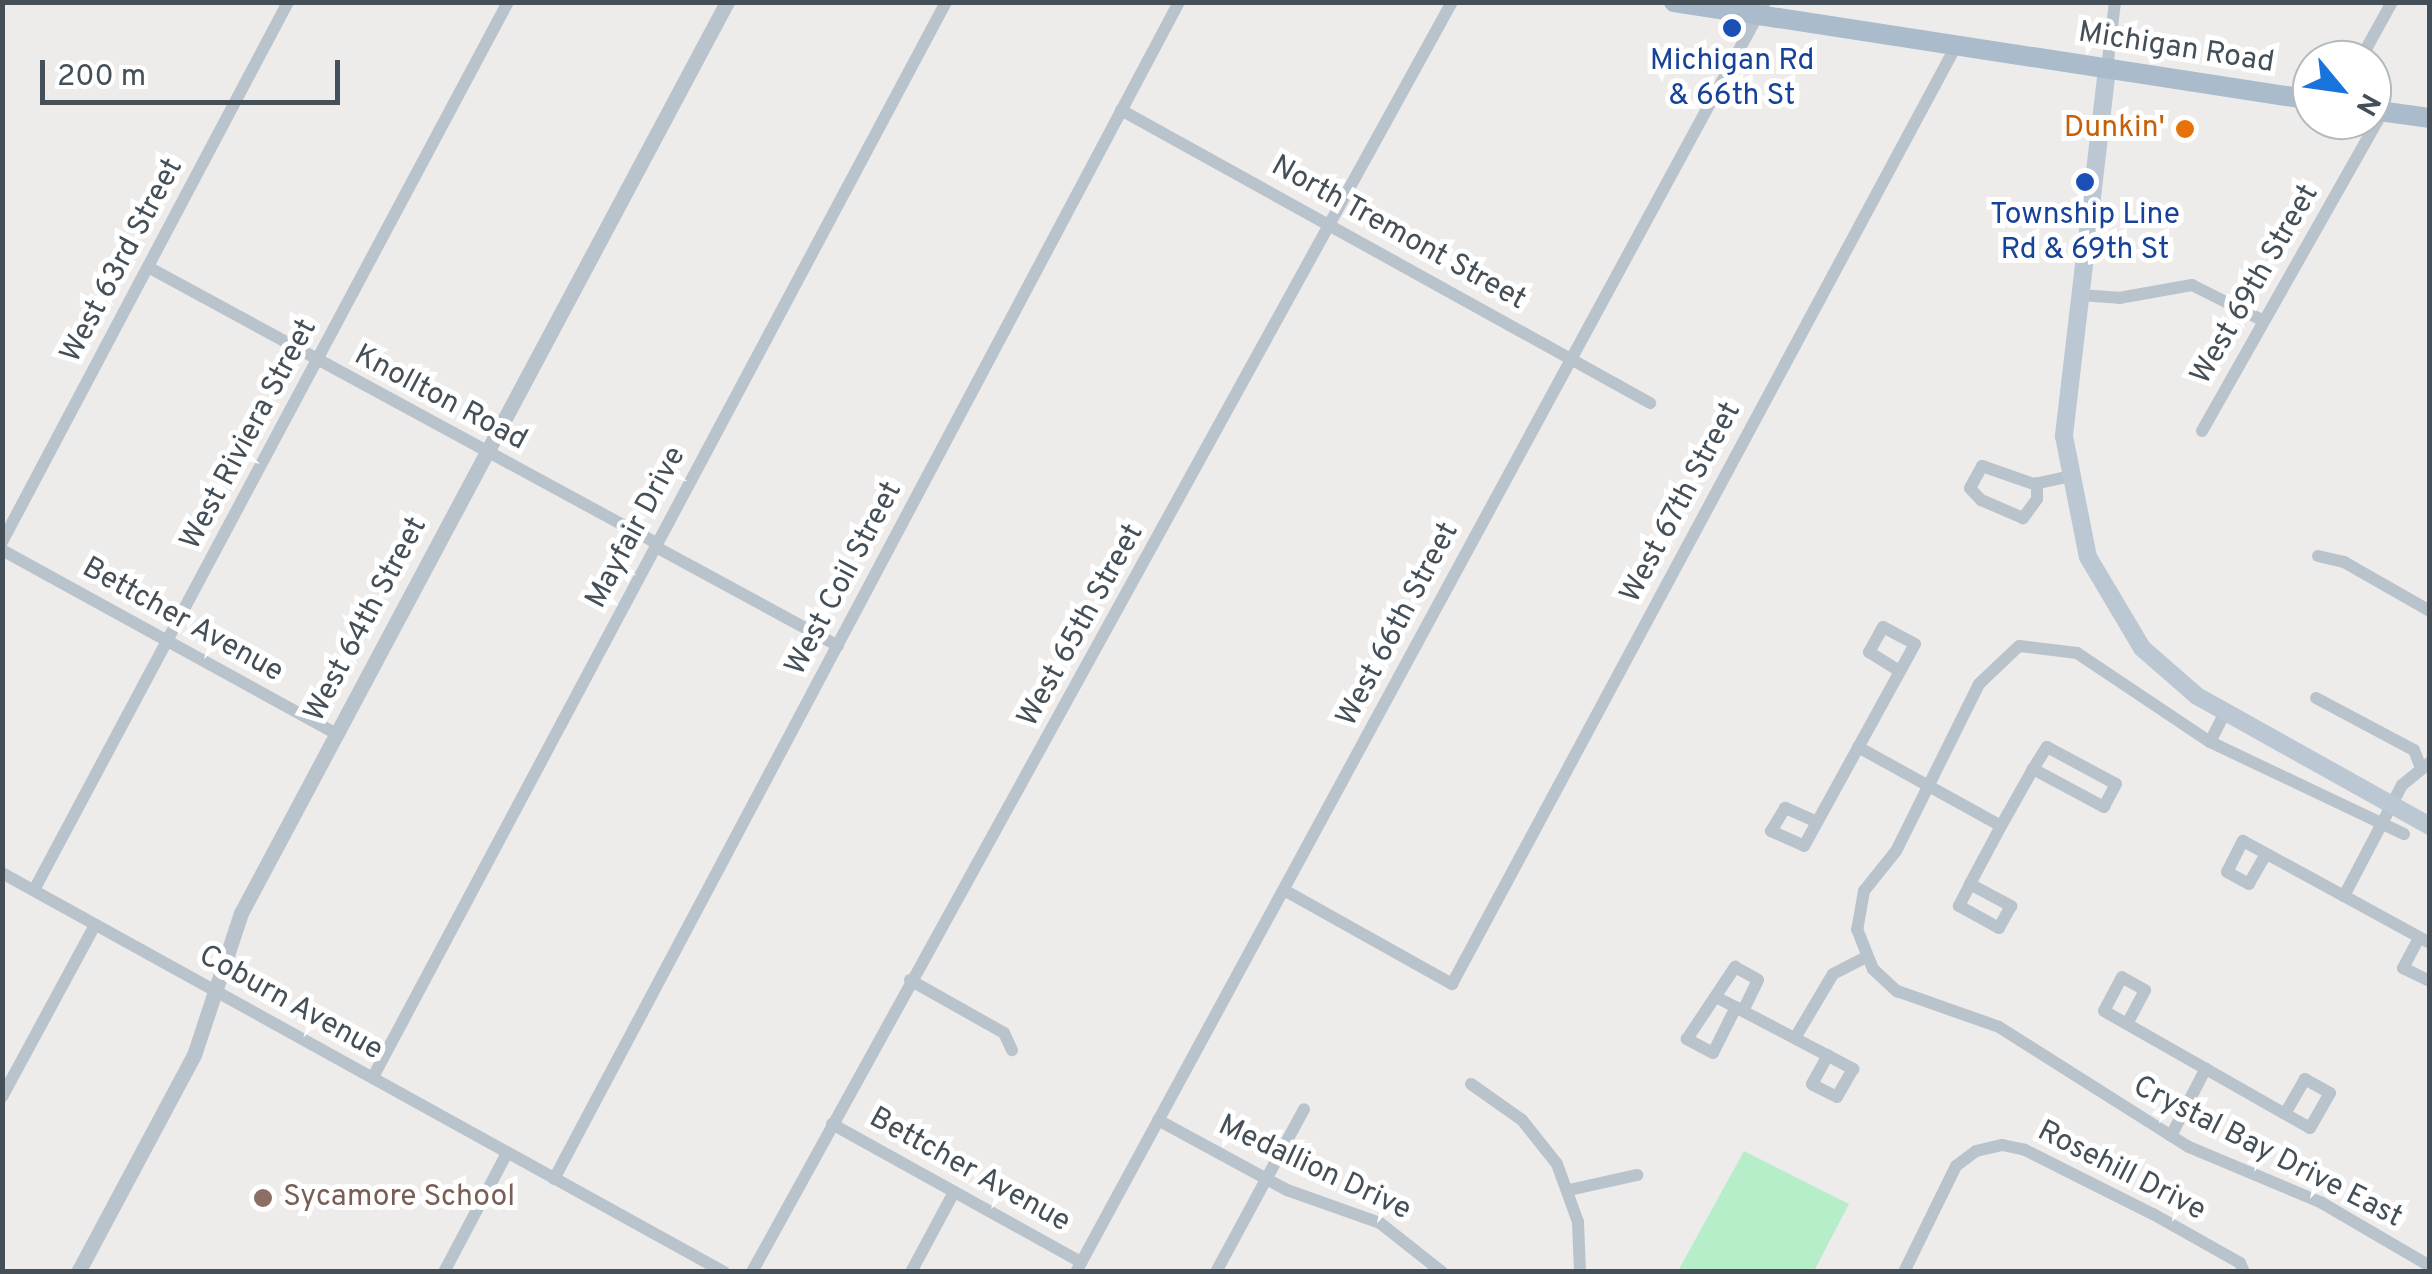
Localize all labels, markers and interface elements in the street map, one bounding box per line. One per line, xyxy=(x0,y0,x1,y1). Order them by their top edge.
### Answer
street label: Michigan Road xyxy=(2075,16,2277,82)
marker: Michigan Rd & 66th St xyxy=(1721,17,1743,39)
scale bar xyxy=(45,40,345,102)
north arrow xyxy=(2292,40,2392,140)
place label: Michigan Rd & 66th St xyxy=(1650,44,1814,114)
text: 200 m xyxy=(57,59,146,96)
text: N xyxy=(2346,86,2387,121)
place label: Dunkin' xyxy=(2064,111,2165,147)
marker: Dunkin' xyxy=(2174,118,2196,140)
street label: North Tremont Street xyxy=(1264,149,1532,319)
street label: West 63rd Street xyxy=(54,153,192,369)
marker: Township Line Rd & 69th St xyxy=(2074,171,2096,193)
street label: West 69th Street xyxy=(2184,179,2328,391)
place label: Township Line Rd & 69th St xyxy=(1990,198,2180,268)
street label: West Riviera Street xyxy=(174,313,326,557)
street label: Knollton Road xyxy=(347,338,533,460)
street label: West 67th Street xyxy=(1614,397,1750,609)
street label: Mayfair Drive xyxy=(579,441,695,615)
street label: West Coil Street xyxy=(779,476,911,682)
street label: West 64th Street xyxy=(298,512,436,728)
street label: West 66th Street xyxy=(1330,517,1468,733)
street label: West 65th Street xyxy=(1011,518,1153,734)
street label: Bettcher Avenue xyxy=(75,551,289,691)
street label: Coburn Avenue xyxy=(191,938,389,1070)
street label: Crystal Bay Drive East xyxy=(2126,1069,2408,1237)
street label: Bettcher Avenue xyxy=(862,1101,1076,1241)
street label: Medallion Drive xyxy=(1212,1109,1416,1229)
street label: Rosehill Drive xyxy=(2031,1114,2211,1230)
place label: Sycamore School xyxy=(283,1180,515,1216)
marker: Sycamore School xyxy=(252,1187,274,1209)

